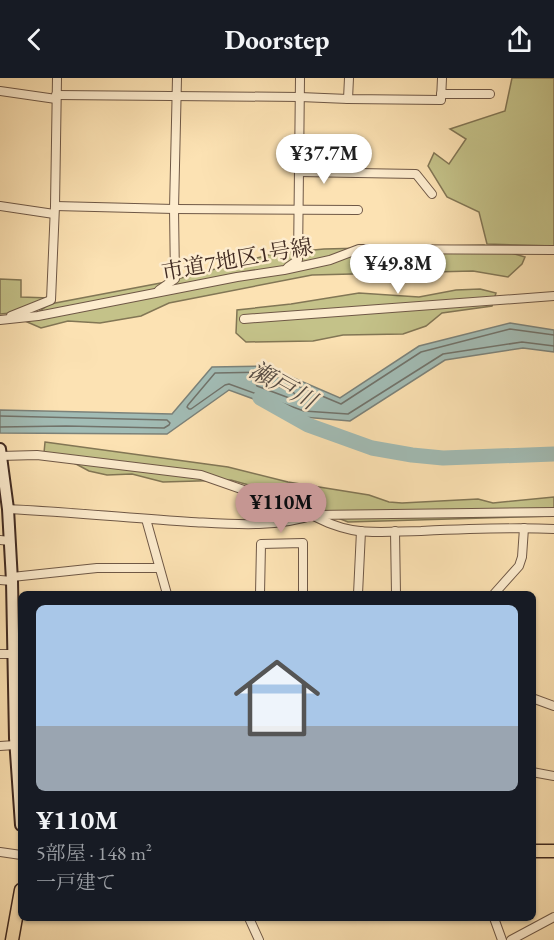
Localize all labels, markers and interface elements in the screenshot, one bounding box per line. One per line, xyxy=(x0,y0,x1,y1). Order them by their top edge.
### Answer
text: Doorstep xyxy=(224,22,330,57)
icon: back xyxy=(18,23,51,56)
icon: share xyxy=(503,23,536,56)
pin: ¥37.7M xyxy=(275,134,373,185)
text: ¥37.7M xyxy=(290,140,358,166)
street label: 市道7地区1号線 xyxy=(159,231,315,287)
pin: ¥49.8M xyxy=(349,244,447,295)
text: ¥49.8M xyxy=(364,250,432,276)
water label: 瀬戸川 xyxy=(244,354,325,417)
pin: ¥110M xyxy=(239,483,323,534)
text: ¥110M xyxy=(249,489,313,515)
icon: home xyxy=(223,644,331,752)
text: ¥110M xyxy=(36,803,118,837)
text: 5部屋 · 148 m² xyxy=(36,840,152,866)
text: 一戸建て xyxy=(36,869,116,895)

